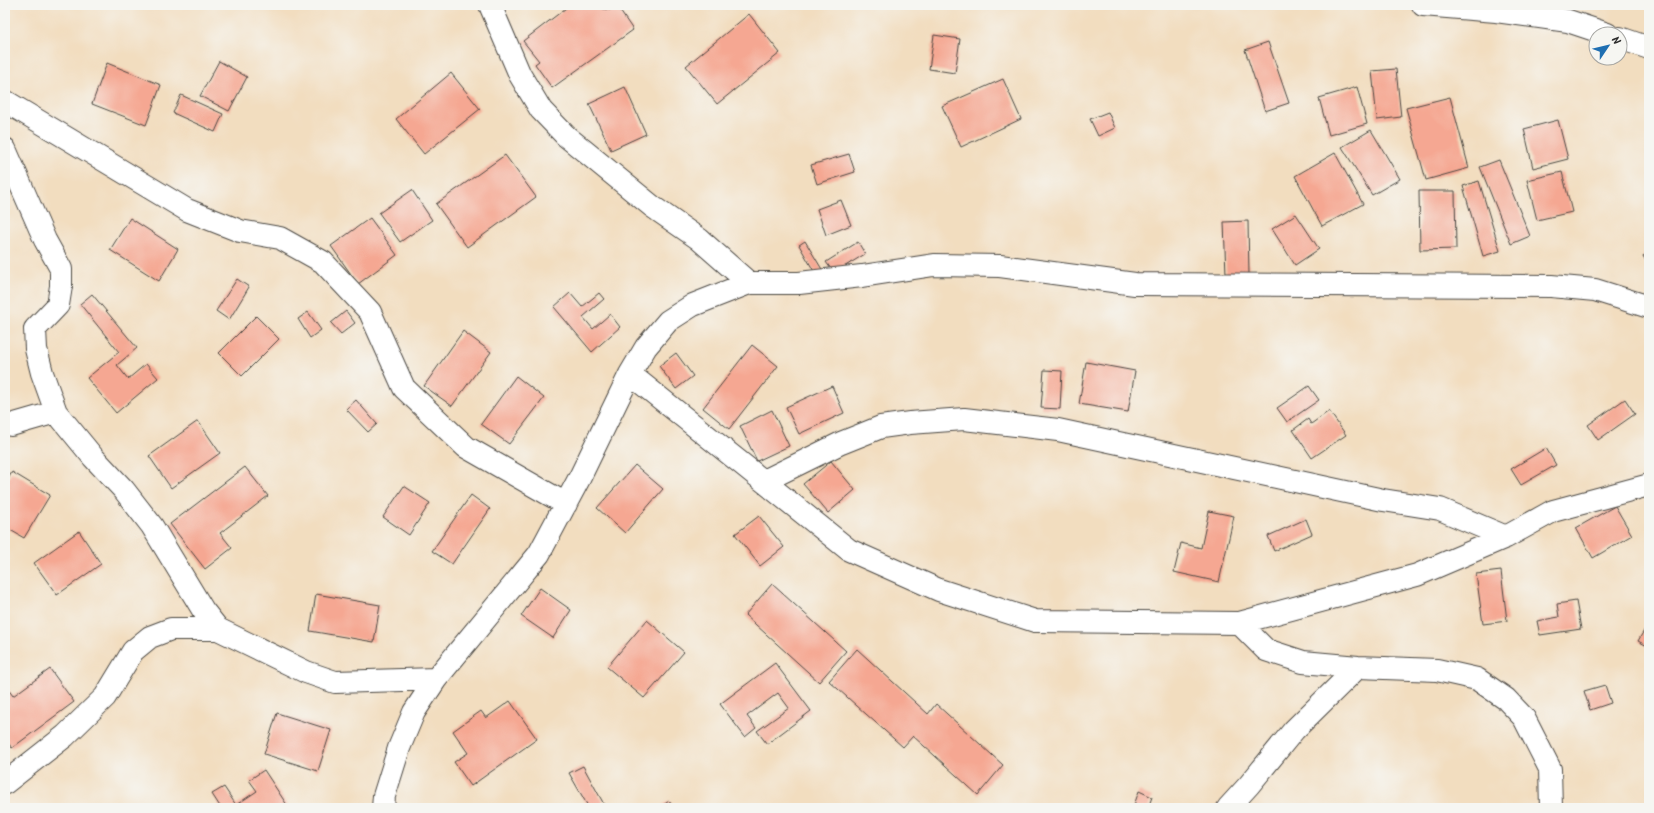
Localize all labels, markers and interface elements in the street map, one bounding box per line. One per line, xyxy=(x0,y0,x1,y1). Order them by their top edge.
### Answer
north arrow xyxy=(1588,26,1628,66)
text: N xyxy=(1606,33,1625,49)

